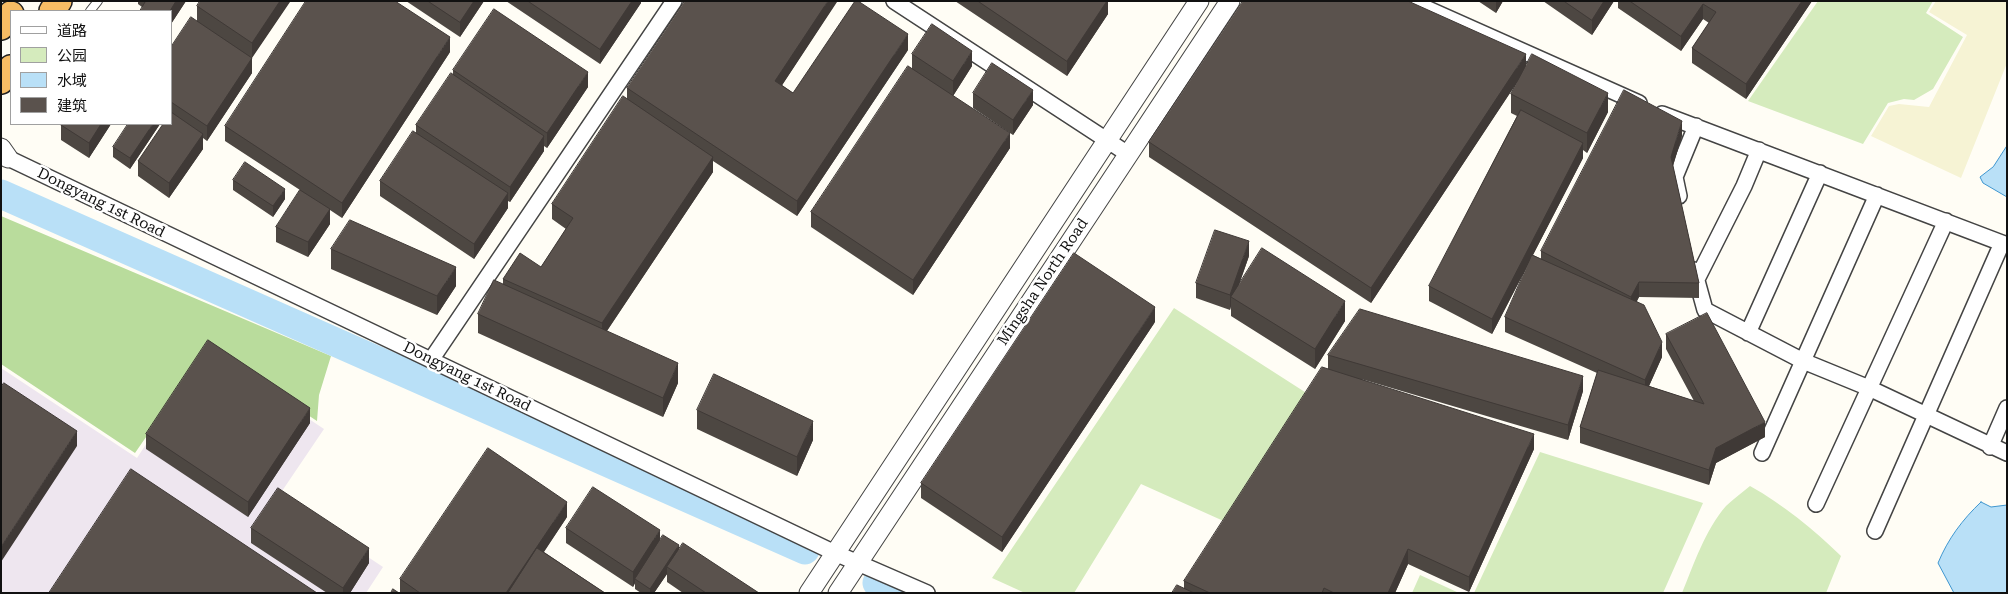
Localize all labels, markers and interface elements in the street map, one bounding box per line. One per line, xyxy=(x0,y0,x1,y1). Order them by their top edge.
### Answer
legend xyxy=(10,10,172,125)
text: 道路 xyxy=(57,22,87,40)
text: 公园 xyxy=(57,47,87,65)
text: 水域 xyxy=(57,72,87,90)
text: 建筑 xyxy=(57,97,87,115)
street label: Dongyang 1st Road xyxy=(34,164,168,242)
street label: Mingsha North Road xyxy=(994,215,1092,349)
street label: Dongyang 1st Road xyxy=(400,338,534,416)

